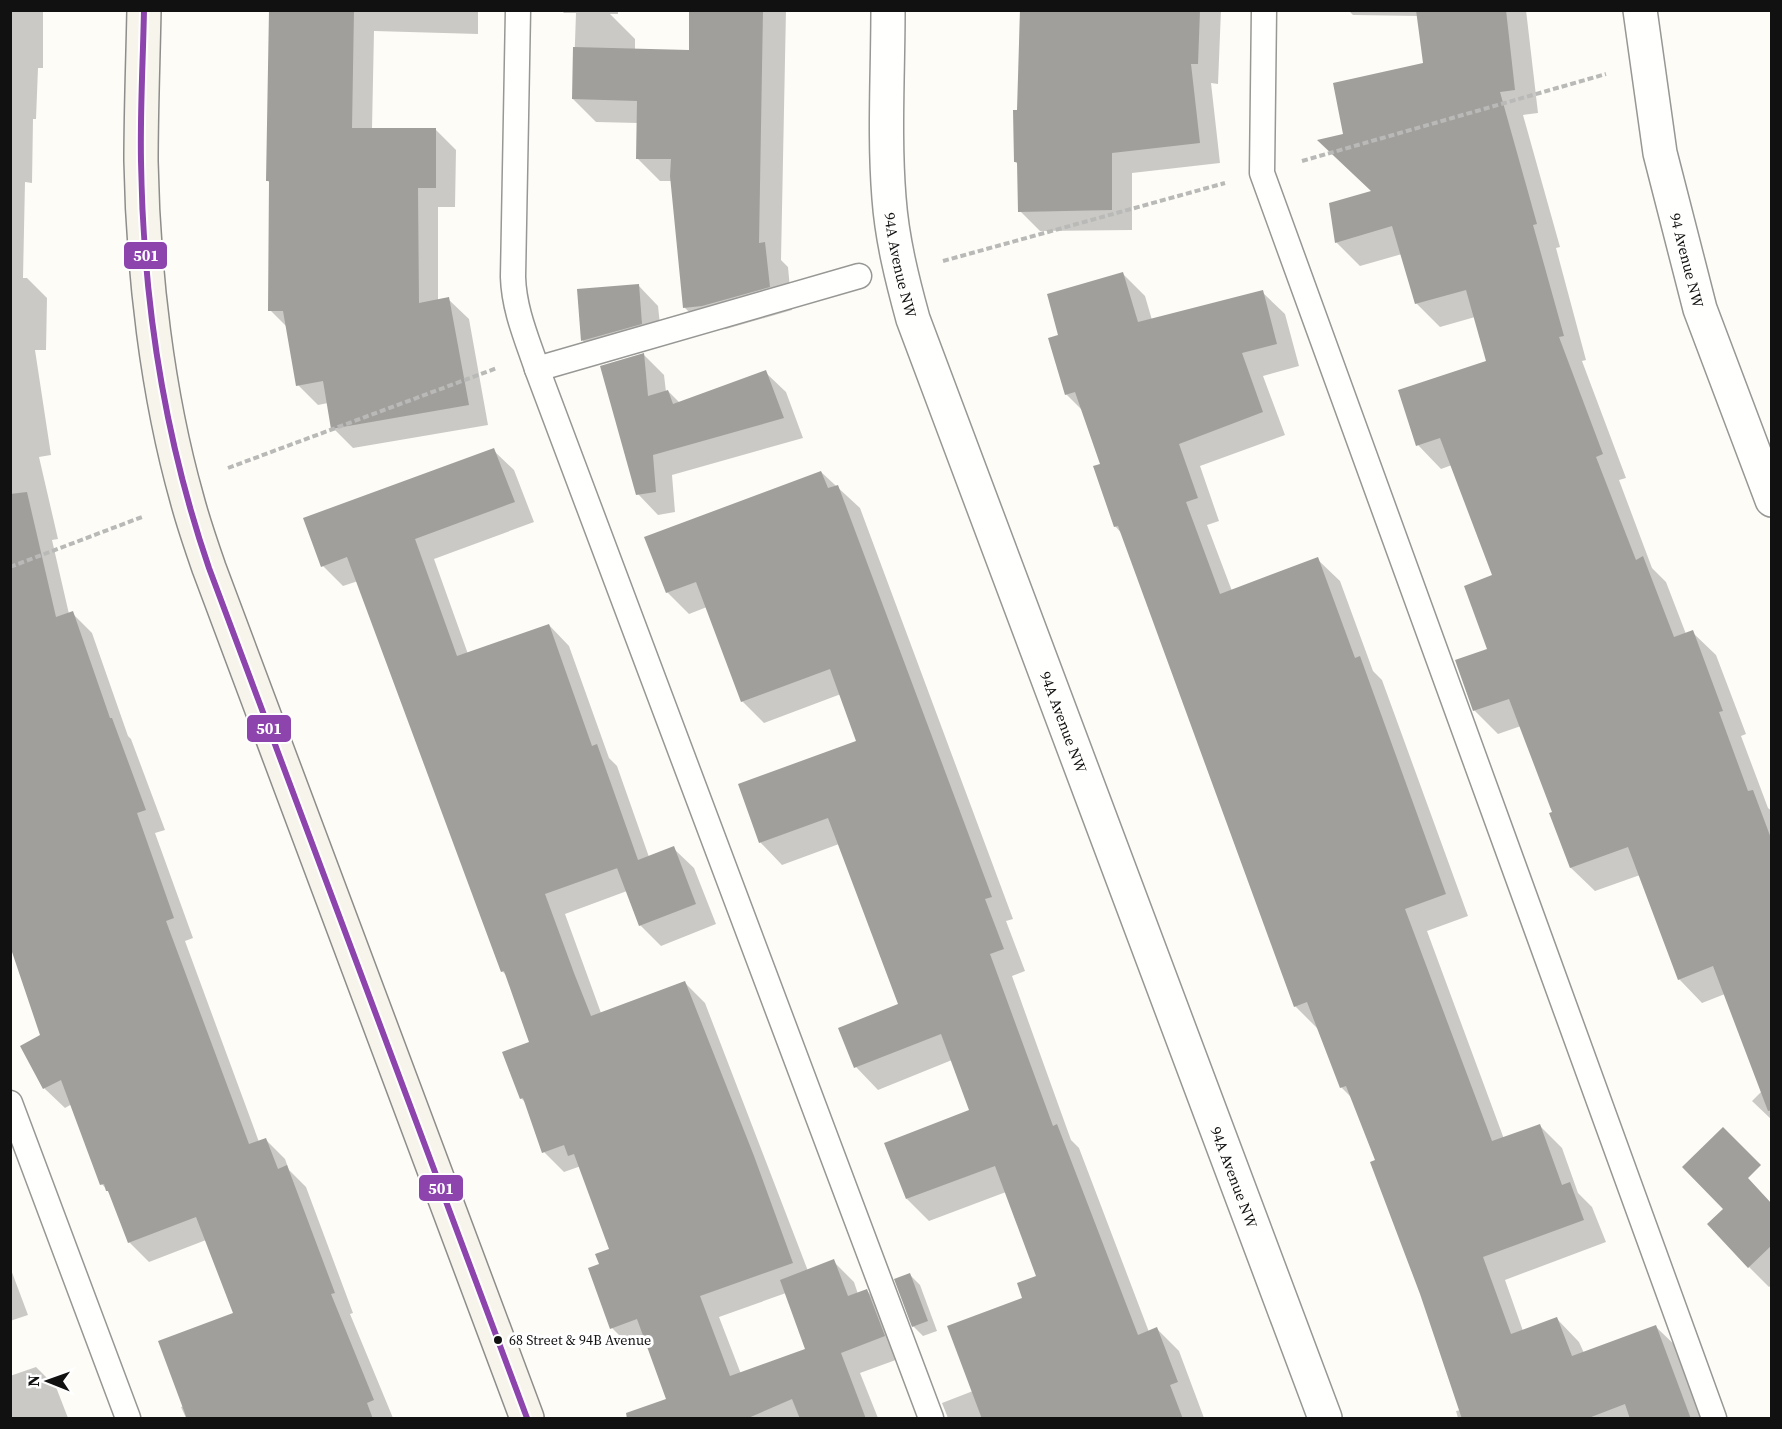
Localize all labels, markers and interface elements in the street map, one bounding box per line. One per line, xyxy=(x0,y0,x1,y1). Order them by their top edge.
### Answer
street label: 94A Avenue NW xyxy=(880,211,923,320)
street label: 94 Avenue NW xyxy=(1665,211,1710,310)
line badge: 501 xyxy=(123,241,168,270)
text: 501 xyxy=(133,244,159,266)
street label: 94A Avenue NW xyxy=(1036,668,1093,776)
line badge: 501 xyxy=(246,714,292,743)
text: 501 xyxy=(256,717,282,739)
street label: 94A Avenue NW xyxy=(1206,1123,1263,1231)
line badge: 501 xyxy=(418,1174,464,1202)
text: 501 xyxy=(428,1177,454,1199)
place label: 68 Street & 94B Avenue xyxy=(509,1330,651,1350)
marker: 68 Street & 94B Avenue xyxy=(492,1334,504,1346)
north arrow xyxy=(18,1351,78,1411)
text: N xyxy=(22,1374,44,1387)

